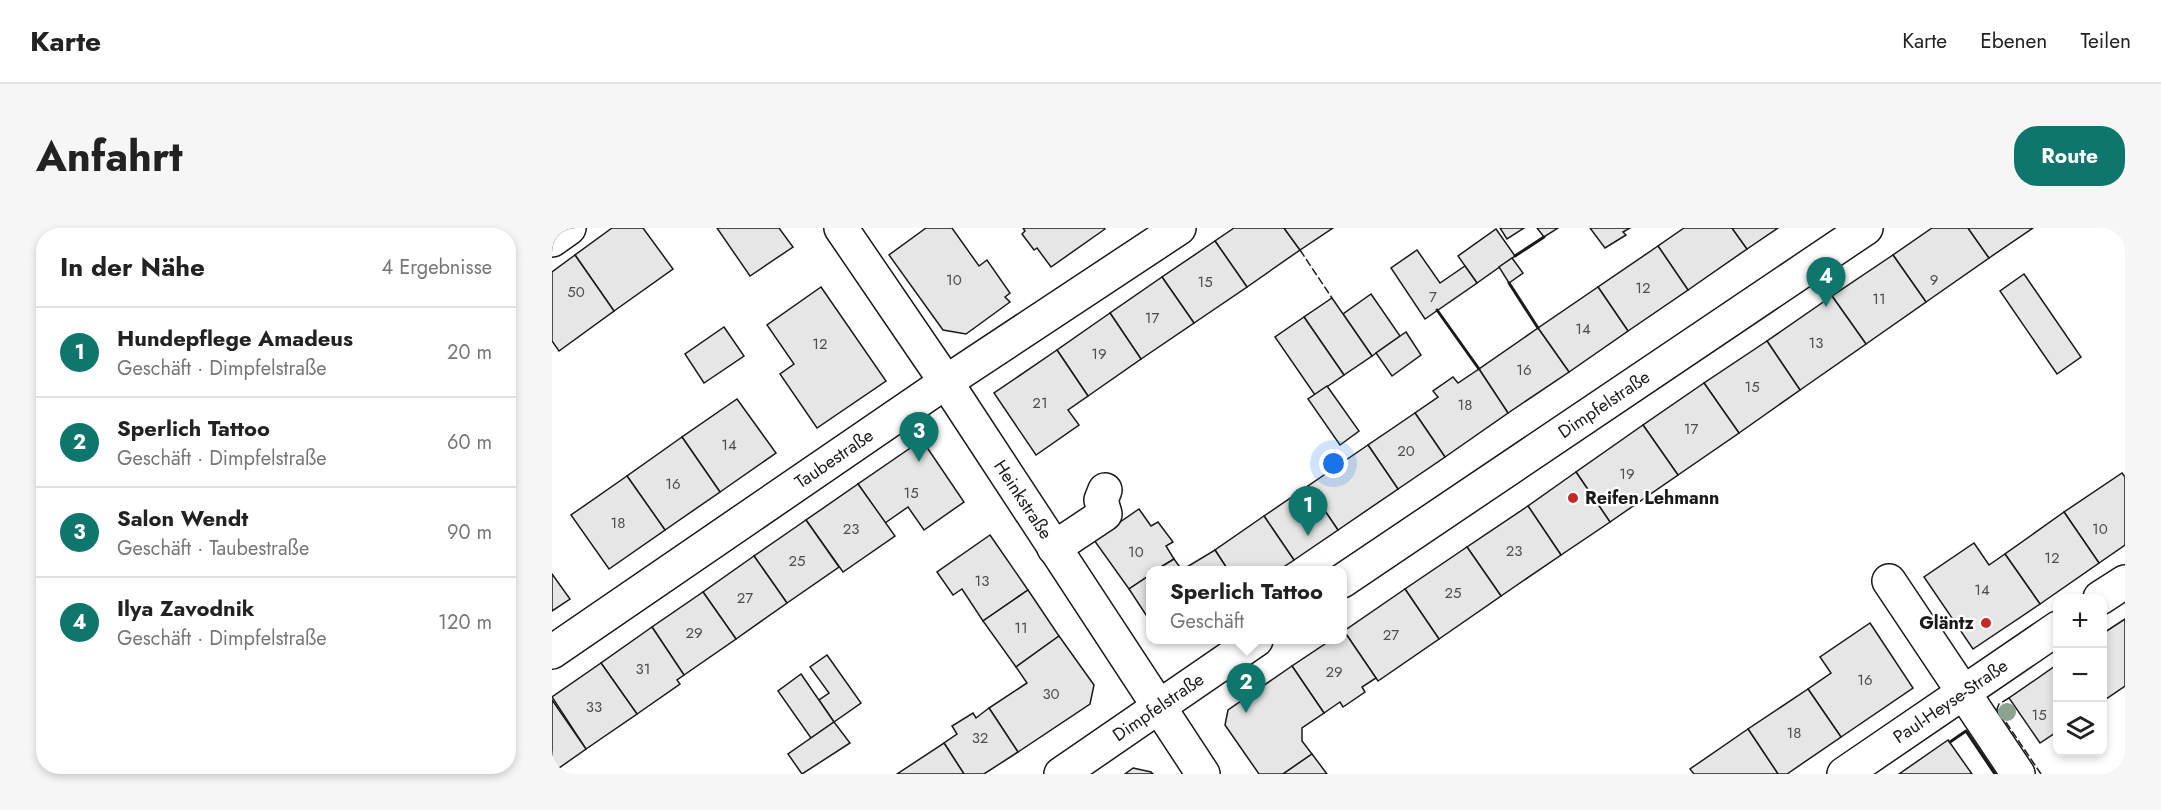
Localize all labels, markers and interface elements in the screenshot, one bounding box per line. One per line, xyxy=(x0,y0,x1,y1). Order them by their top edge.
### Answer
text: Karte xyxy=(30,21,101,62)
text: Karte xyxy=(1902,26,1947,56)
text: Ebenen xyxy=(1980,26,2047,56)
text: Teilen xyxy=(2080,26,2131,56)
text: Anfahrt xyxy=(36,126,183,187)
button: Route xyxy=(2014,126,2125,186)
text: In der Nähe xyxy=(60,248,205,286)
text: 4 Ergebnisse xyxy=(382,253,492,282)
pin: 4 xyxy=(1806,257,1846,307)
house number: 10 xyxy=(946,269,962,291)
house number: 9 xyxy=(1930,269,1938,291)
house number: 15 xyxy=(1197,271,1213,293)
house number: 12 xyxy=(1635,277,1651,299)
house number: 50 xyxy=(567,281,585,303)
house number: 7 xyxy=(1429,286,1437,308)
house number: 11 xyxy=(1872,288,1886,310)
house number: 17 xyxy=(1145,307,1159,329)
house number: 14 xyxy=(1575,318,1591,340)
text: Hundepflege Amadeus xyxy=(117,322,353,354)
house number: 13 xyxy=(1809,332,1823,354)
house number: 12 xyxy=(812,333,828,355)
text: 1 xyxy=(74,338,85,367)
text: 20 m xyxy=(447,338,492,367)
house number: 19 xyxy=(1091,343,1107,365)
text: Geschäft · Dimpfelstraße xyxy=(117,354,327,383)
house number: 16 xyxy=(1516,359,1532,381)
street label: Dimpfelstraße xyxy=(1553,364,1655,445)
house number: 15 xyxy=(1744,376,1760,398)
house number: 21 xyxy=(1032,392,1048,414)
house number: 18 xyxy=(1458,394,1472,416)
text: Sperlich Tattoo xyxy=(117,412,270,444)
pin: 3 xyxy=(900,412,938,462)
house number: 17 xyxy=(1684,418,1698,440)
street label: Taubestraße xyxy=(790,422,879,495)
text: 2 xyxy=(73,428,86,457)
text: 60 m xyxy=(447,428,492,457)
house number: 14 xyxy=(721,434,737,456)
house number: 20 xyxy=(1397,440,1415,462)
text: Geschäft · Dimpfelstraße xyxy=(117,444,327,473)
your location xyxy=(1319,449,1348,478)
street label: Heinkstraße xyxy=(988,455,1059,544)
house number: 19 xyxy=(1619,463,1635,485)
house number: 16 xyxy=(665,473,681,495)
house number: 15 xyxy=(903,482,919,504)
place label: Reifen Lehmann xyxy=(1585,485,1719,511)
pin: 1 xyxy=(1288,486,1328,536)
marker: Reifen Lehmann xyxy=(1566,491,1580,505)
text: Salon Wendt xyxy=(117,502,248,534)
house number: 18 xyxy=(611,512,625,534)
text: 3 xyxy=(73,518,86,547)
text: 90 m xyxy=(447,518,492,547)
house number: 23 xyxy=(843,518,859,540)
house number: 10 xyxy=(2092,518,2108,540)
text: Geschäft · Taubestraße xyxy=(117,534,309,563)
house number: 23 xyxy=(1506,540,1522,562)
house number: 10 xyxy=(1128,541,1144,563)
house number: 12 xyxy=(2044,547,2060,569)
house number: 25 xyxy=(789,550,806,572)
popup xyxy=(1146,566,1347,644)
house number: 13 xyxy=(975,570,989,592)
text: Sperlich Tattoo xyxy=(1170,575,1323,607)
house number: 14 xyxy=(1974,579,1990,601)
house number: 25 xyxy=(1445,582,1462,604)
house number: 27 xyxy=(737,587,753,609)
text: Ilya Zavodnik xyxy=(117,592,255,624)
map controls xyxy=(2053,594,2107,756)
button: + xyxy=(2053,594,2107,648)
text: Geschäft xyxy=(1170,607,1244,636)
text: 4 xyxy=(73,608,86,637)
text: 120 m xyxy=(438,608,492,637)
place label: Gläntz xyxy=(1919,610,1975,636)
marker: Gläntz xyxy=(1979,616,1993,630)
house number: 11 xyxy=(1014,617,1028,639)
house number: 29 xyxy=(685,622,703,644)
text: Geschäft · Dimpfelstraße xyxy=(117,624,327,653)
house number: 27 xyxy=(1383,624,1399,646)
button: − xyxy=(2053,648,2107,702)
street label: Paul-Heyse-Straße xyxy=(1888,653,2013,750)
house number: 31 xyxy=(636,658,650,680)
house number: 29 xyxy=(1325,661,1343,683)
pin: 2 xyxy=(1226,664,1266,713)
street label: Dimpfelstraße xyxy=(1107,667,1209,748)
house number: 16 xyxy=(1857,669,1873,691)
house number: 30 xyxy=(1042,683,1060,705)
house number: 33 xyxy=(586,696,602,718)
button: layers xyxy=(2053,702,2107,756)
house number: 15 xyxy=(2031,704,2047,726)
house number: 18 xyxy=(1787,722,1801,744)
house number: 32 xyxy=(972,727,988,749)

